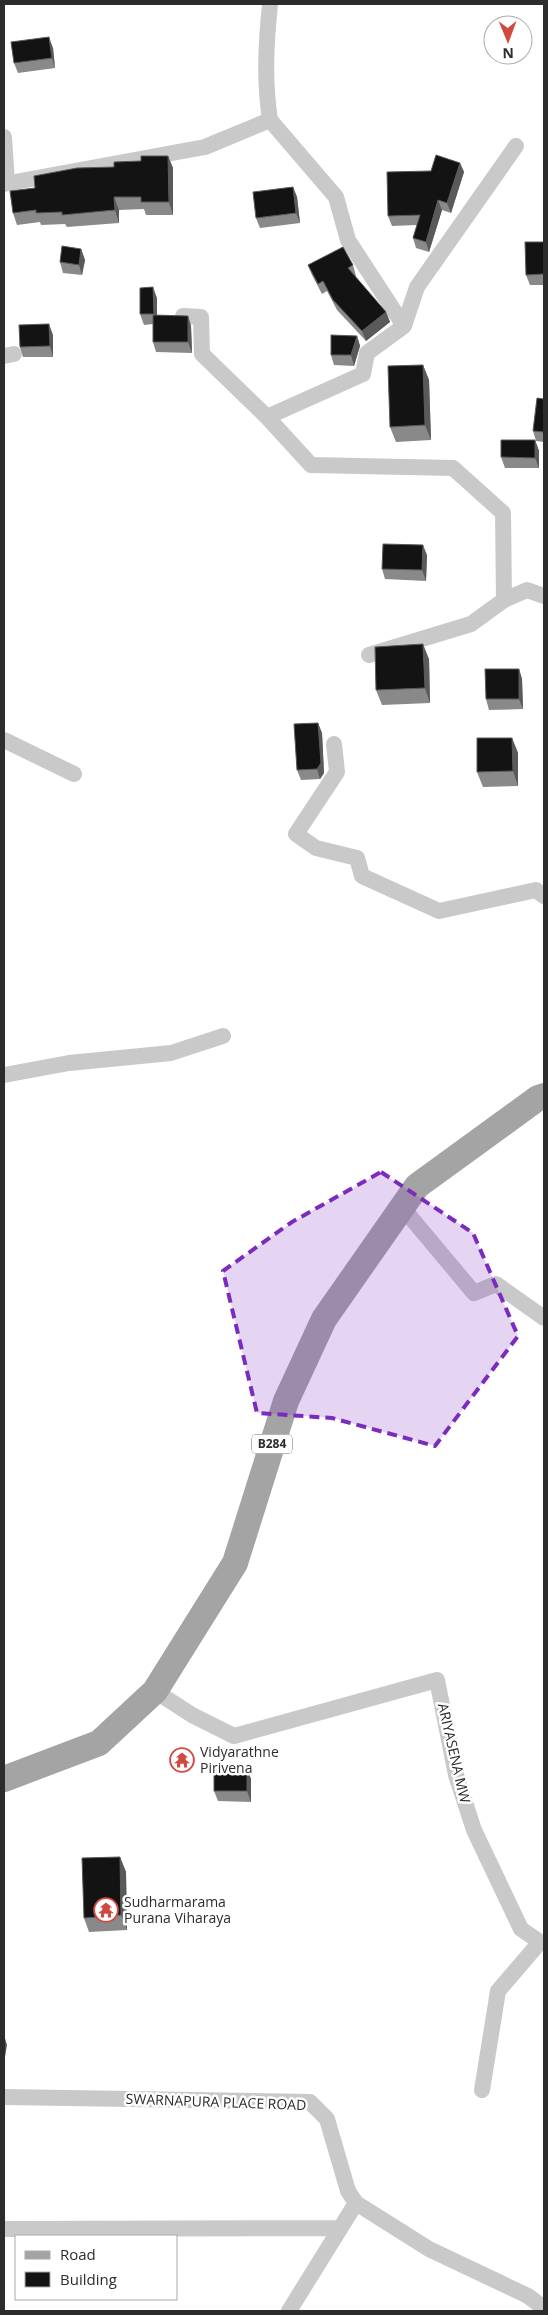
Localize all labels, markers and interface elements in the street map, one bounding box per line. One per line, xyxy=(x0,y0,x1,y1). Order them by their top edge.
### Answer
north arrow xyxy=(483,15,533,65)
text: N xyxy=(502,44,514,63)
road number: B284 xyxy=(252,1435,292,1454)
street label: ARIYASENA MW xyxy=(434,1701,475,1805)
place label: Vidyarathne Pirivena xyxy=(200,1742,279,1777)
temple icon: Vidyarathne Pirivena xyxy=(169,1747,195,1773)
place label: Sudharmarama Purana Viharaya xyxy=(124,1892,231,1927)
temple icon: Sudharmarama Purana Viharaya xyxy=(93,1897,119,1923)
street label: SWARNAPURA PLACE ROAD xyxy=(125,2089,307,2114)
legend xyxy=(15,2235,178,2300)
text: Road xyxy=(60,2244,96,2264)
text: Building xyxy=(60,2269,117,2289)

